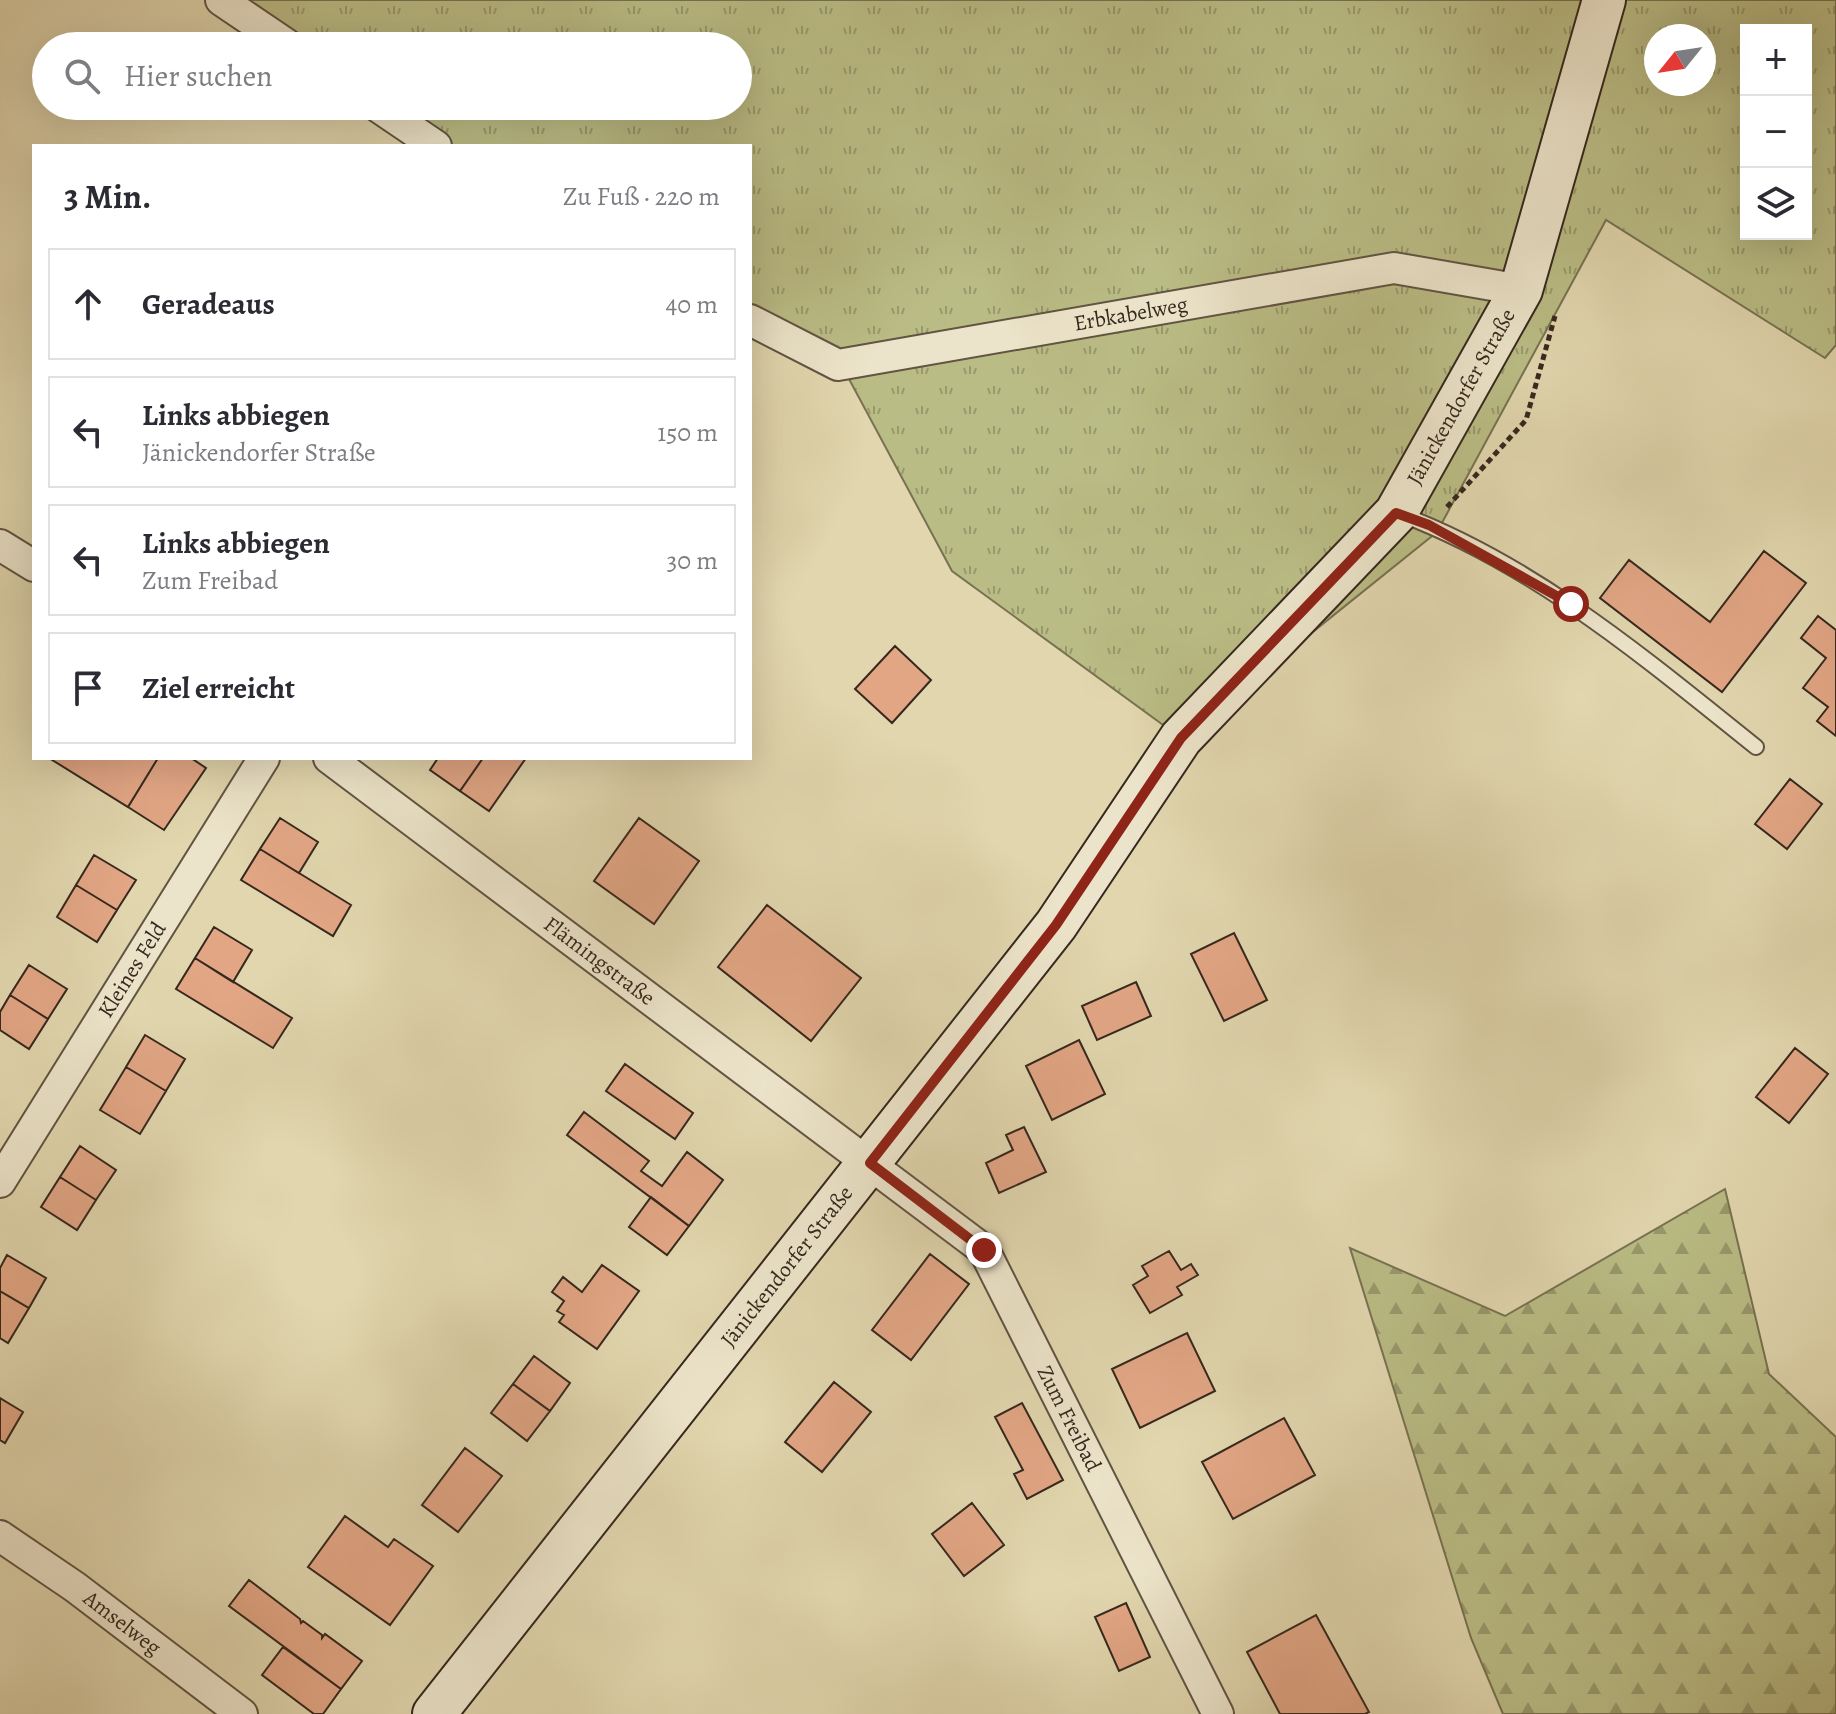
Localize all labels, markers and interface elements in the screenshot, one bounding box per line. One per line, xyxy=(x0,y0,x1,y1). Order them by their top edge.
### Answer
north arrow xyxy=(1644,24,1716,96)
map controls xyxy=(1740,24,1812,240)
button: + xyxy=(1740,24,1812,96)
search box xyxy=(32,32,752,120)
icon: search xyxy=(60,54,104,98)
text: Hier suchen xyxy=(124,56,273,96)
button: − xyxy=(1740,96,1812,168)
button: layers xyxy=(1740,168,1812,240)
text: 3 Min. xyxy=(64,173,151,220)
text: Zu Fuß · 220 m xyxy=(563,179,720,214)
icon: ahead xyxy=(66,282,110,326)
text: Geradeaus xyxy=(142,284,275,324)
text: 40 m xyxy=(666,287,718,322)
street label: Erbkabelweg xyxy=(1072,289,1190,339)
street label: Jänickendorfer Straße xyxy=(1400,303,1523,490)
text: Links abbiegen xyxy=(142,395,330,435)
icon: left xyxy=(66,410,110,454)
text: 150 m xyxy=(657,415,718,450)
text: Jänickendorfer Straße xyxy=(142,435,376,470)
text: Links abbiegen xyxy=(142,523,330,563)
icon: left xyxy=(66,538,110,582)
text: 30 m xyxy=(667,543,718,578)
text: Zum Freibad xyxy=(142,563,278,598)
route start xyxy=(1553,586,1589,622)
icon: arrive xyxy=(66,666,110,710)
text: Ziel erreicht xyxy=(142,668,295,708)
street label: Flämingstraße xyxy=(537,909,661,1013)
street label: Kleines Feld xyxy=(91,916,173,1023)
street label: Jänickendorfer Straße xyxy=(714,1179,860,1353)
route end xyxy=(966,1232,1002,1268)
street label: Zum Freibad xyxy=(1030,1360,1108,1477)
street label: Amselweg xyxy=(76,1583,167,1662)

